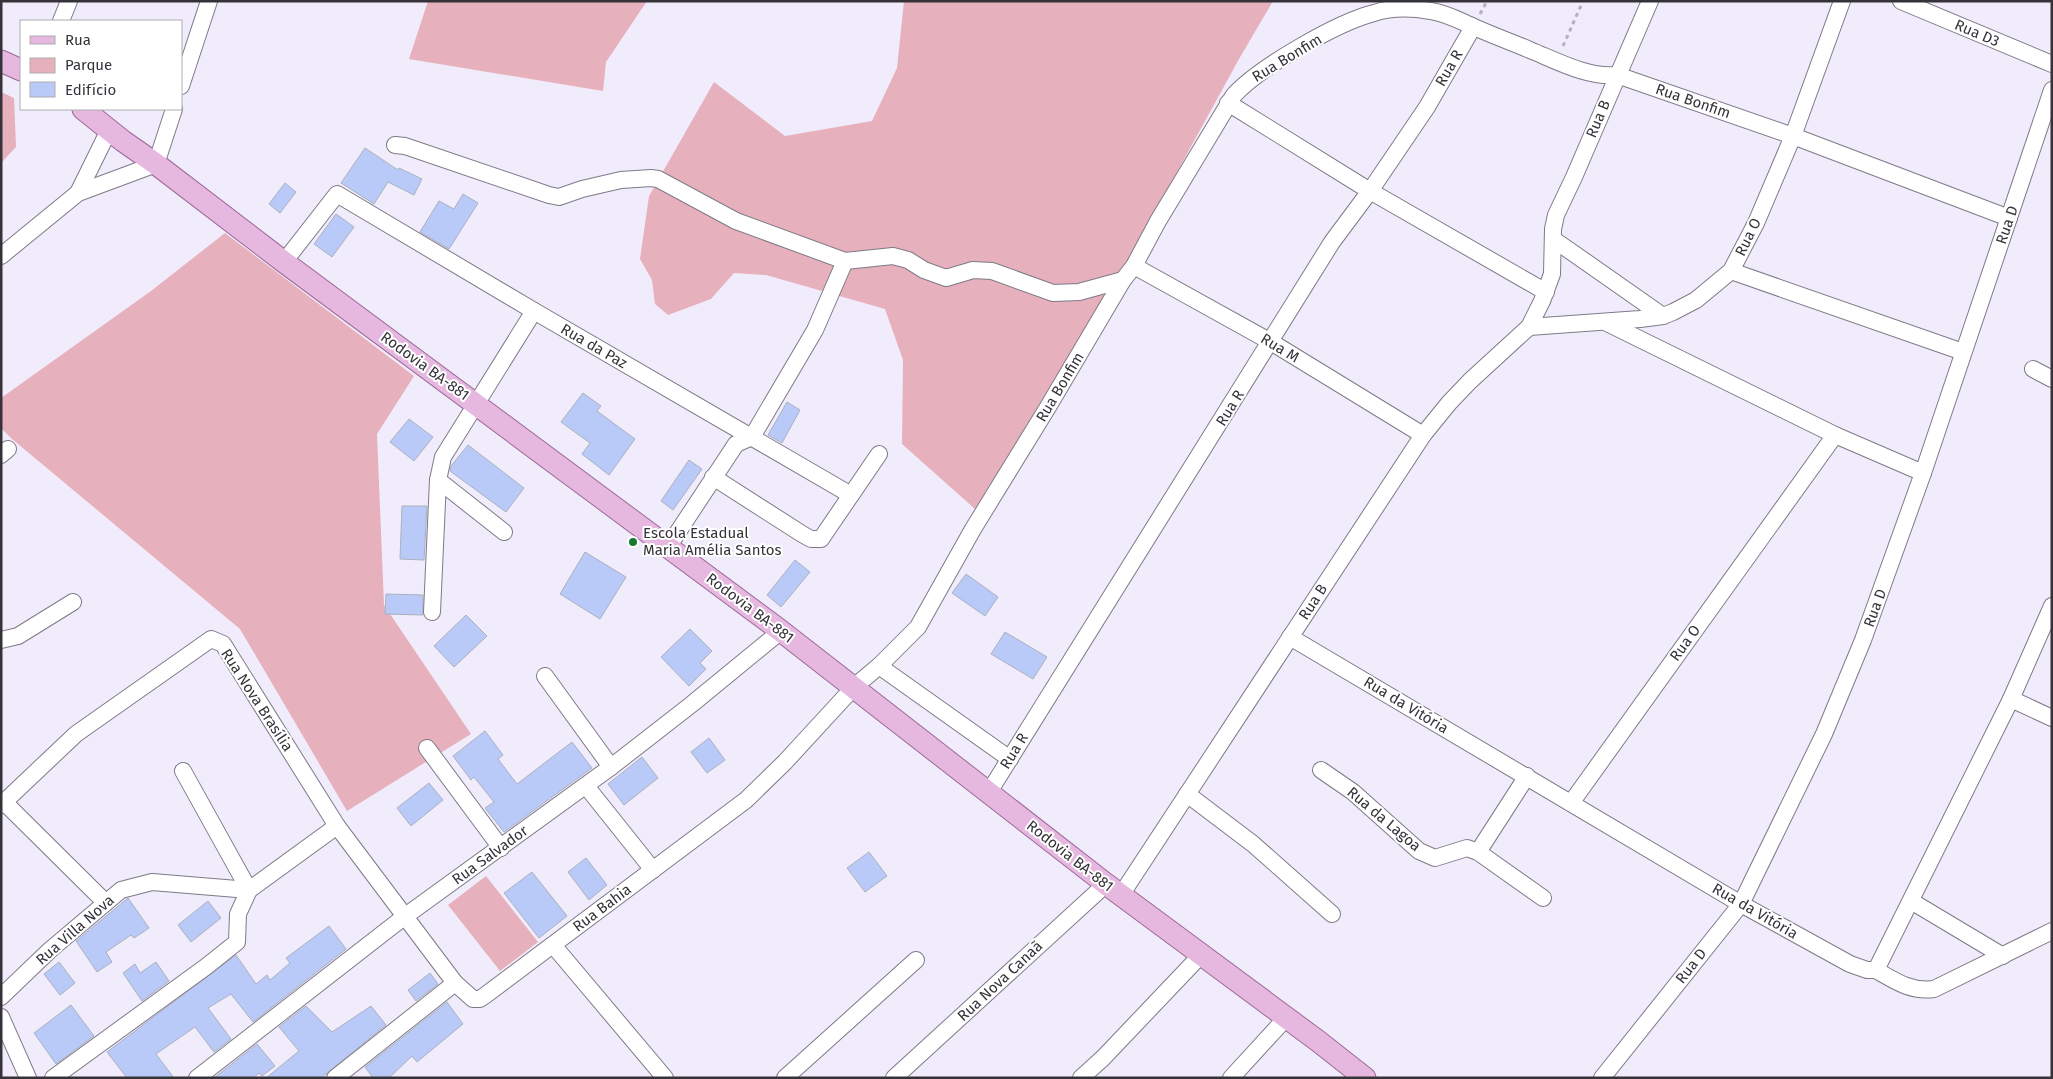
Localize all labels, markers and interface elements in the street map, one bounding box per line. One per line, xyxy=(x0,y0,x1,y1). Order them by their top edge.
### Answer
street label: Rua D3 xyxy=(1952,16,2002,50)
legend xyxy=(20,20,182,110)
street label: Rua Bonfim xyxy=(1249,30,1325,86)
text: Rua xyxy=(65,31,91,49)
street label: Rua R xyxy=(1431,47,1467,89)
text: Parque xyxy=(65,56,112,74)
street label: Rua Bonfim xyxy=(1653,80,1733,122)
text: Edifício xyxy=(65,81,116,99)
street label: Rua B xyxy=(1582,98,1614,140)
street label: Rua D xyxy=(1992,203,2022,247)
street label: Rua O xyxy=(1731,215,1765,259)
street label: Rua da Paz xyxy=(558,320,631,372)
street label: Rodovia BA-881 xyxy=(377,328,473,404)
street label: Rua M xyxy=(1258,330,1302,366)
street label: Rua Bonfim xyxy=(1032,349,1088,425)
street label: Rua R xyxy=(1212,387,1248,429)
place label: Escola Estadual Maria Amélia Santos xyxy=(643,524,781,559)
marker: Escola Estadual Maria Amélia Santos xyxy=(627,536,639,548)
street label: Rodovia BA-881 xyxy=(703,569,797,647)
street label: Rua B xyxy=(1295,581,1331,623)
street label: Rua D xyxy=(1860,586,1890,630)
street label: Rua O xyxy=(1666,621,1704,665)
street label: Rua Nova Brasília xyxy=(217,645,297,755)
street label: Rua da Vitória xyxy=(1360,673,1452,737)
street label: Rua R xyxy=(996,730,1032,772)
street label: Rua da Lagoa xyxy=(1343,783,1425,855)
street label: Rodovia BA-881 xyxy=(1023,817,1117,895)
street label: Rua Salvador xyxy=(449,821,532,888)
street label: Rua da Vitória xyxy=(1709,879,1801,943)
street label: Rua Bahia xyxy=(569,880,635,936)
street label: Rua Villa Nova xyxy=(32,891,118,969)
street label: Rua Nova Canaã xyxy=(954,937,1046,1025)
street label: Rua D xyxy=(1672,945,1710,987)

